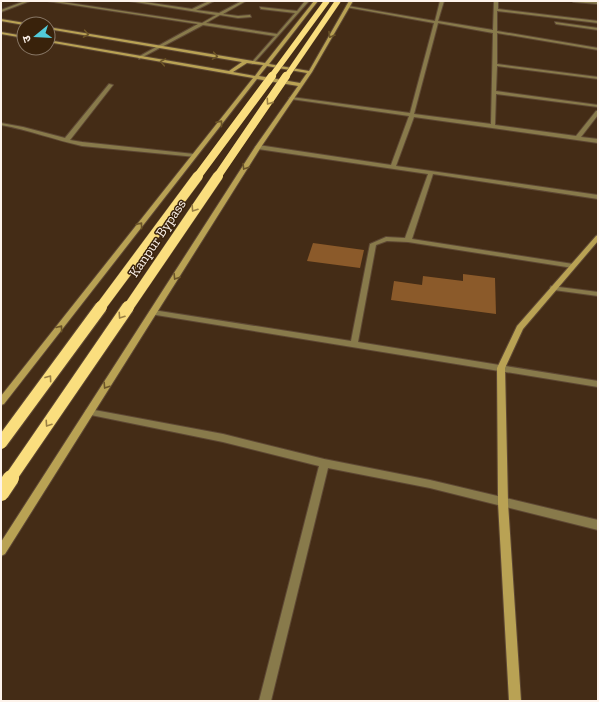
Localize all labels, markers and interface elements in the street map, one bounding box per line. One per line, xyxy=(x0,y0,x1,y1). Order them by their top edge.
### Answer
north arrow xyxy=(16,16,56,56)
one-way arrow xyxy=(83,30,90,38)
one-way arrow xyxy=(329,31,336,38)
text: उ xyxy=(20,33,34,44)
one-way arrow xyxy=(211,51,218,60)
one-way arrow xyxy=(160,58,166,67)
one-way arrow xyxy=(266,98,274,105)
one-way arrow xyxy=(215,120,222,128)
one-way arrow xyxy=(242,163,250,170)
street label: Kanpur Bypass xyxy=(125,196,190,280)
one-way arrow xyxy=(191,205,199,212)
one-way arrow xyxy=(135,223,142,230)
one-way arrow xyxy=(173,273,181,280)
one-way arrow xyxy=(119,312,126,319)
one-way arrow xyxy=(55,325,62,332)
one-way arrow xyxy=(44,375,51,382)
one-way arrow xyxy=(104,382,111,389)
one-way arrow xyxy=(45,420,53,427)

